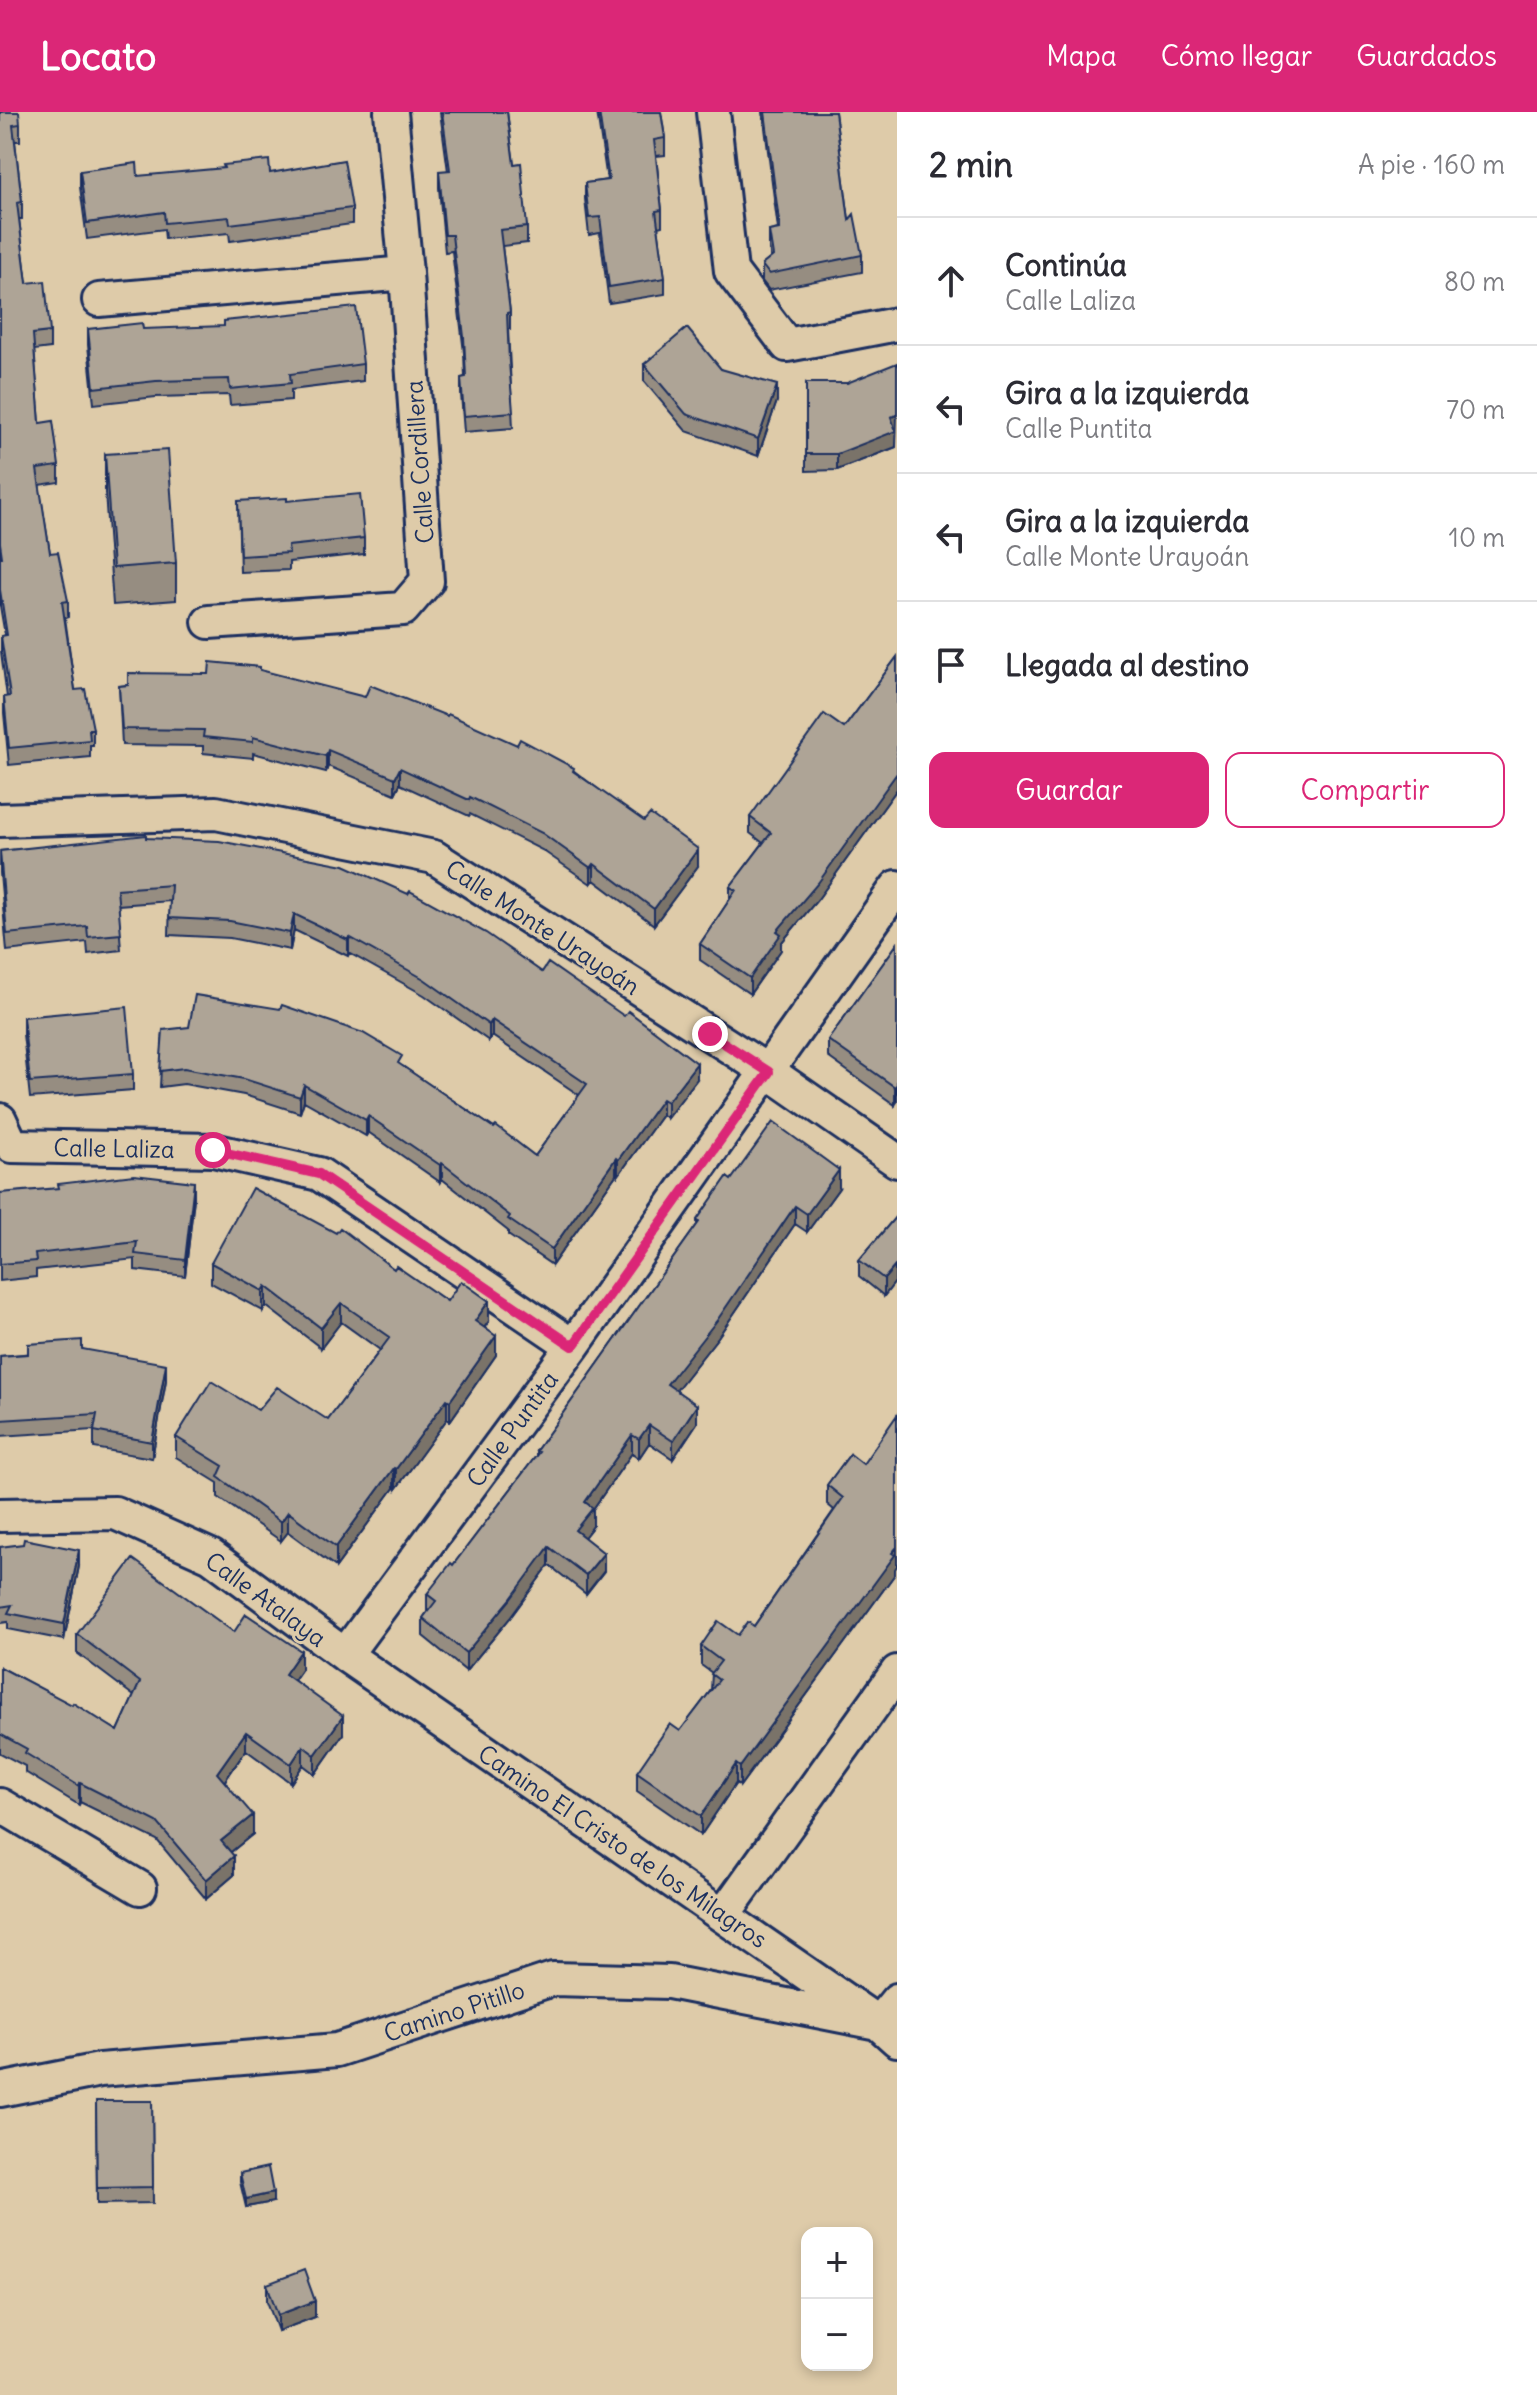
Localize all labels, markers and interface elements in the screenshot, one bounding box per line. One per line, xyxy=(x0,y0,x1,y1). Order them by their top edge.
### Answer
text: Locato xyxy=(40,33,156,80)
text: Mapa xyxy=(1046,38,1117,74)
text: Cómo llegar xyxy=(1161,38,1312,74)
text: Guardados xyxy=(1356,38,1497,74)
text: 2 min xyxy=(929,143,1013,186)
text: A pie · 160 m xyxy=(1358,148,1505,181)
text: Continúa xyxy=(1005,246,1127,284)
icon: ahead xyxy=(929,259,973,303)
text: 80 m xyxy=(1444,265,1505,298)
text: Calle Laliza xyxy=(1005,284,1136,317)
text: Gira a la izquierda xyxy=(1005,374,1249,412)
street label: Calle Cordillera xyxy=(398,379,440,545)
icon: left xyxy=(929,387,973,431)
text: 70 m xyxy=(1446,393,1505,426)
text: Calle Puntita xyxy=(1005,412,1152,445)
text: Gira a la izquierda xyxy=(1005,502,1249,540)
icon: left xyxy=(929,515,973,559)
text: 10 m xyxy=(1449,521,1505,554)
text: Calle Monte Urayoán xyxy=(1005,540,1249,573)
icon: arrive xyxy=(929,643,973,687)
text: Llegada al destino xyxy=(1005,646,1249,684)
button: Guardar xyxy=(929,752,1209,828)
button: Compartir xyxy=(1225,752,1505,828)
street label: Calle Monte Urayoán xyxy=(440,853,646,1001)
route end xyxy=(692,1016,728,1052)
street label: Calle Laliza xyxy=(53,1132,175,1164)
route start xyxy=(195,1132,231,1168)
street label: Calle Puntita xyxy=(460,1365,564,1493)
street label: Calle Atalaya xyxy=(200,1545,332,1653)
street label: Camino El Cristo de los Milagros xyxy=(473,1738,773,1954)
street label: Camino Pitillo xyxy=(380,1974,528,2048)
map controls xyxy=(801,2227,873,2371)
button: + xyxy=(801,2227,873,2299)
button: − xyxy=(801,2299,873,2371)

